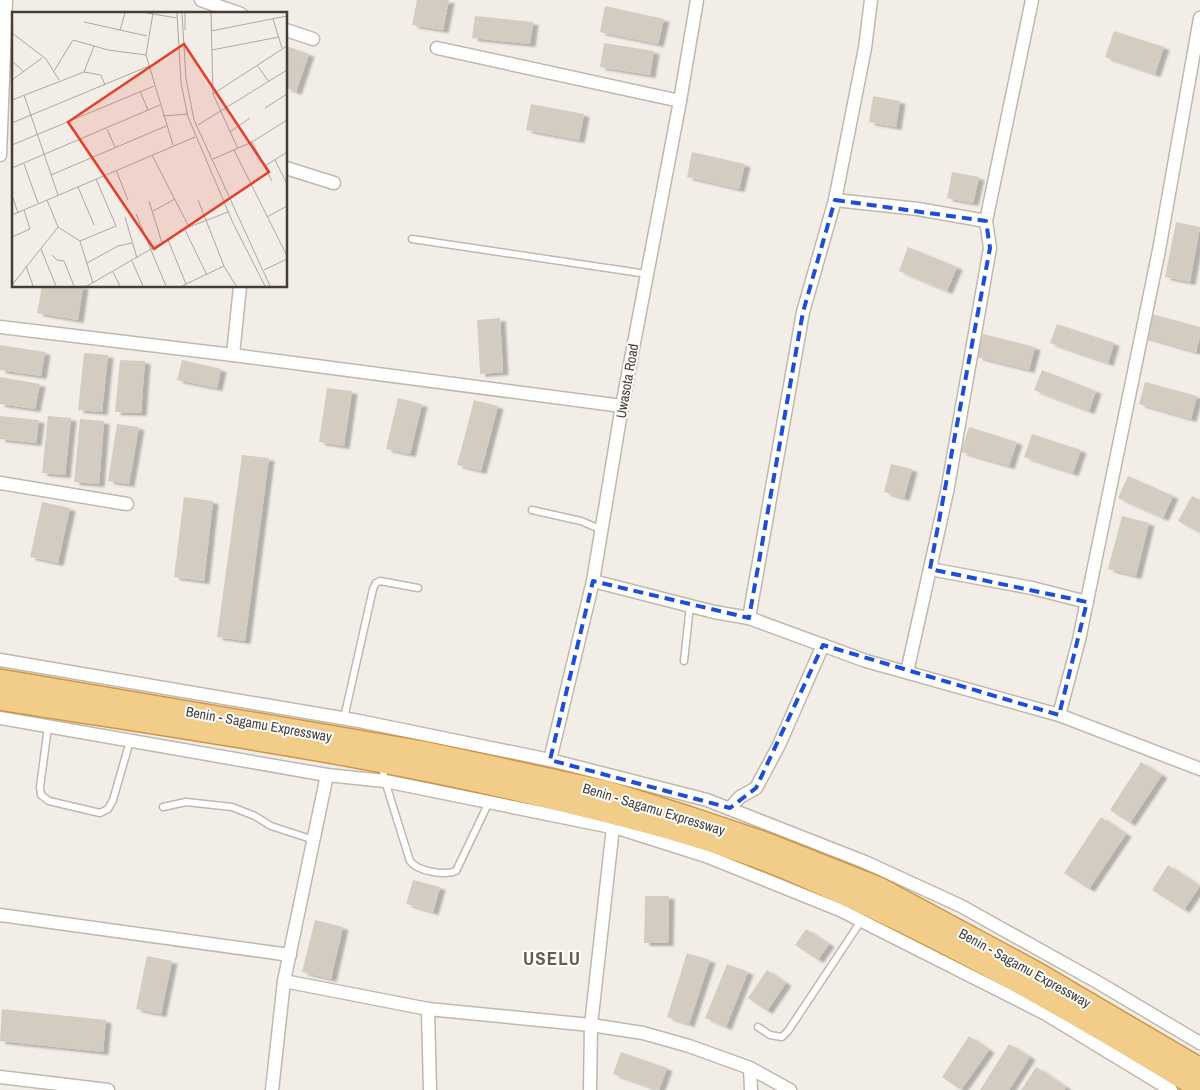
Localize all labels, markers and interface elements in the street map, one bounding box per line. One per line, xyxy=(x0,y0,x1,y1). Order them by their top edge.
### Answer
inset map xyxy=(12,12,288,288)
street label: Uwasota Road xyxy=(612,342,642,420)
street label: Benin - Sagamu Expressway xyxy=(185,702,334,746)
street label: Benin - Sagamu Expressway xyxy=(581,779,728,839)
street label: Benin - Sagamu Expressway xyxy=(956,924,1094,1012)
district label: USELU xyxy=(523,945,581,971)

